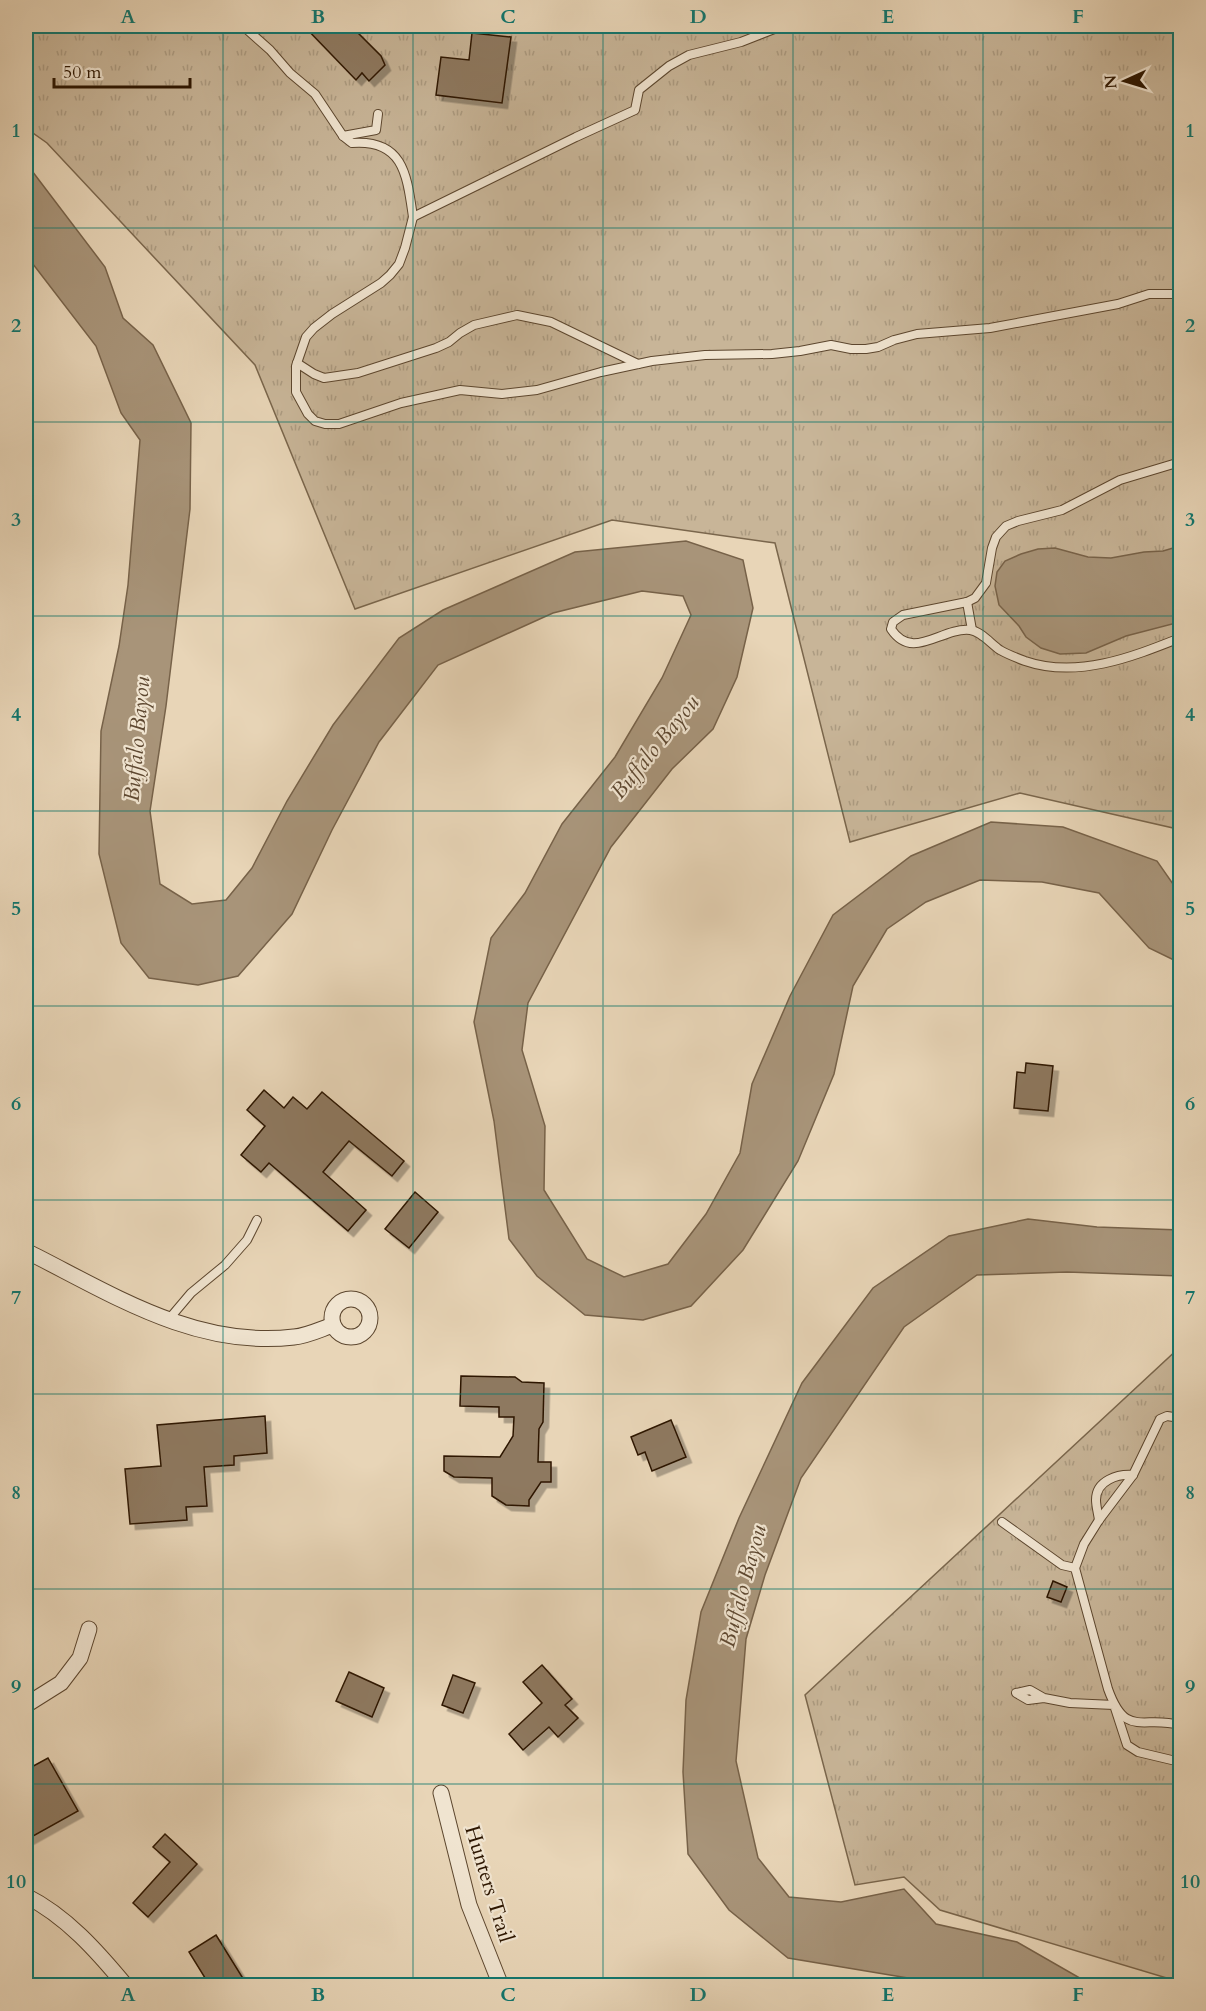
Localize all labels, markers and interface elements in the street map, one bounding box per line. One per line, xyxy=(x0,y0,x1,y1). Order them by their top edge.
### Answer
text: A xyxy=(120,3,136,30)
text: B xyxy=(311,3,325,30)
text: C xyxy=(500,3,516,30)
text: D xyxy=(689,3,707,30)
text: E xyxy=(882,3,894,30)
text: F xyxy=(1072,3,1084,30)
scale bar xyxy=(54,51,190,89)
north arrow xyxy=(1095,51,1155,111)
text: 50 m xyxy=(63,60,102,85)
text: N xyxy=(1100,74,1122,90)
text: 1 xyxy=(11,117,21,144)
text: 1 xyxy=(1185,117,1195,144)
text: 2 xyxy=(11,312,21,339)
text: 2 xyxy=(1185,312,1195,339)
text: 3 xyxy=(11,506,21,533)
text: 3 xyxy=(1185,506,1195,533)
water label: Buffalo Bayou xyxy=(117,675,157,803)
water label: Buffalo Bayou xyxy=(604,689,706,805)
text: 4 xyxy=(11,701,21,728)
text: 4 xyxy=(1185,701,1195,728)
text: 5 xyxy=(11,895,21,922)
text: 5 xyxy=(1185,895,1195,922)
text: 6 xyxy=(11,1090,21,1117)
text: 6 xyxy=(1185,1090,1195,1117)
text: 7 xyxy=(11,1284,21,1311)
text: 7 xyxy=(1185,1284,1195,1311)
text: 8 xyxy=(11,1479,21,1506)
text: 8 xyxy=(1185,1479,1195,1506)
water label: Buffalo Bayou xyxy=(712,1521,774,1651)
text: 9 xyxy=(11,1673,21,1700)
text: 9 xyxy=(1185,1673,1195,1700)
street label: Hunters Trail xyxy=(457,1822,521,1946)
text: 10 xyxy=(6,1868,26,1895)
text: 10 xyxy=(1180,1868,1200,1895)
text: A xyxy=(120,1981,136,2008)
text: B xyxy=(311,1981,325,2008)
text: C xyxy=(500,1981,516,2008)
text: D xyxy=(689,1981,707,2008)
text: E xyxy=(882,1981,894,2008)
text: F xyxy=(1072,1981,1084,2008)

